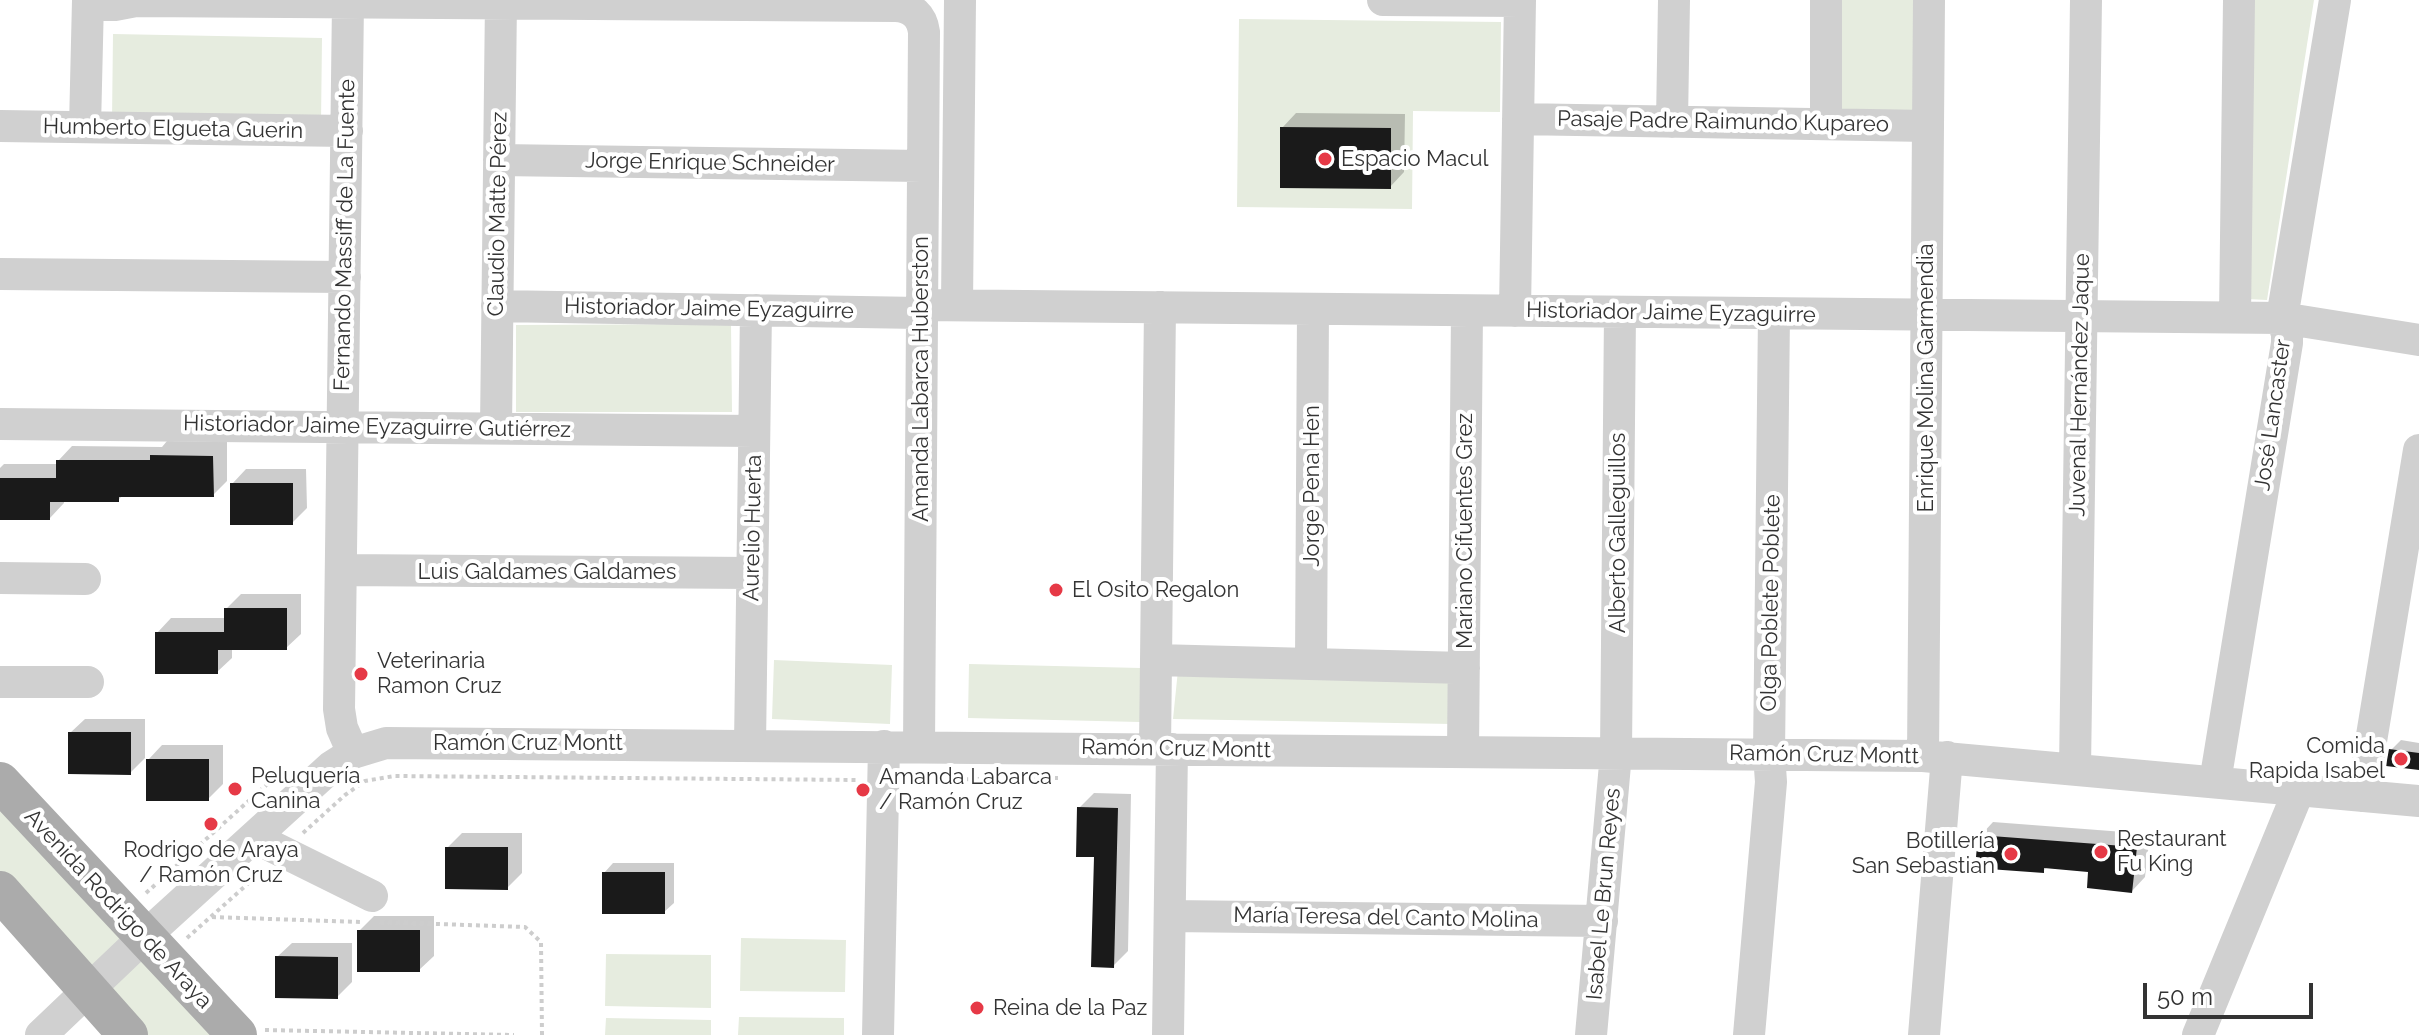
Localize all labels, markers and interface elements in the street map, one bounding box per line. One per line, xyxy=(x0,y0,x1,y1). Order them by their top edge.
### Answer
street label: Fernando Massiff de La Fuente xyxy=(329,79,361,391)
street label: Pasaje Padre Raimundo Kupareo xyxy=(1557,106,1889,138)
street label: Claudio Matte Pérez xyxy=(483,111,513,317)
street label: Humberto Elgueta Guerin xyxy=(43,114,303,144)
place label: Espacio Macul xyxy=(1341,146,1488,172)
street label: Jorge Enrique Schneider xyxy=(585,148,835,178)
marker: Espacio Macul xyxy=(1316,150,1334,168)
street label: Amanda Labarca Huberston xyxy=(908,236,934,522)
street label: Enrique Molina Garmendia xyxy=(1913,243,1939,513)
street label: Juvenal Hernández Jaque xyxy=(2065,253,2095,517)
street label: Historiador Jaime Eyzaguirre xyxy=(564,293,854,325)
street label: Historiador Jaime Eyzaguirre xyxy=(1526,297,1816,329)
street label: José Lancaster xyxy=(2249,338,2297,492)
street label: Jorge Pena Hen xyxy=(1299,405,1325,567)
street label: Historiador Jaime Eyzaguirre Gutiérrez xyxy=(183,410,571,444)
street label: Mariano Cifuentes Grez xyxy=(1452,413,1478,649)
street label: Alberto Galleguillos xyxy=(1605,433,1631,633)
street label: Aurelio Huerta xyxy=(739,454,767,602)
street label: Olga Poblete Poblete xyxy=(1756,494,1786,712)
street label: Luis Galdames Galdames xyxy=(418,559,676,585)
place label: El Osito Regalon xyxy=(1072,577,1239,603)
marker: El Osito Regalon xyxy=(1047,581,1065,599)
place label: Veterinaria Ramon Cruz xyxy=(377,648,502,700)
marker: Veterinaria Ramon Cruz xyxy=(352,665,370,683)
street label: Ramón Cruz Montt xyxy=(433,730,623,756)
place label: Comida Rapida Isabel xyxy=(2249,733,2385,784)
street label: Ramón Cruz Montt xyxy=(1081,734,1271,764)
street label: Ramón Cruz Montt xyxy=(1729,740,1919,770)
marker: Comida Rapida Isabel xyxy=(2392,750,2410,768)
place label: Peluquería Canina xyxy=(251,763,361,814)
place label: Amanda Labarca / Ramón Cruz xyxy=(879,764,1052,816)
marker: Peluquería Canina xyxy=(226,780,244,798)
marker: Amanda Labarca / Ramón Cruz xyxy=(854,781,872,799)
street label: Isabel Le Brun Reyes xyxy=(1582,787,1626,1001)
street label: Avenida Rodrigo de Araya xyxy=(19,804,217,1014)
marker: Rodrigo de Araya / Ramón Cruz xyxy=(202,815,220,833)
place label: Restaurant Fu King xyxy=(2117,826,2227,878)
place label: Botillería San Sebastian xyxy=(1852,828,1995,880)
place label: Rodrigo de Araya / Ramón Cruz xyxy=(123,837,299,888)
marker: Restaurant Fu King xyxy=(2092,843,2110,861)
marker: Botillería San Sebastian xyxy=(2002,845,2020,863)
street label: María Teresa del Canto Molina xyxy=(1233,902,1539,934)
scale bar xyxy=(2147,967,2317,1017)
text: 50 m xyxy=(2157,982,2213,1011)
place label: Reina de la Paz xyxy=(993,995,1147,1021)
marker: Reina de la Paz xyxy=(968,999,986,1017)

